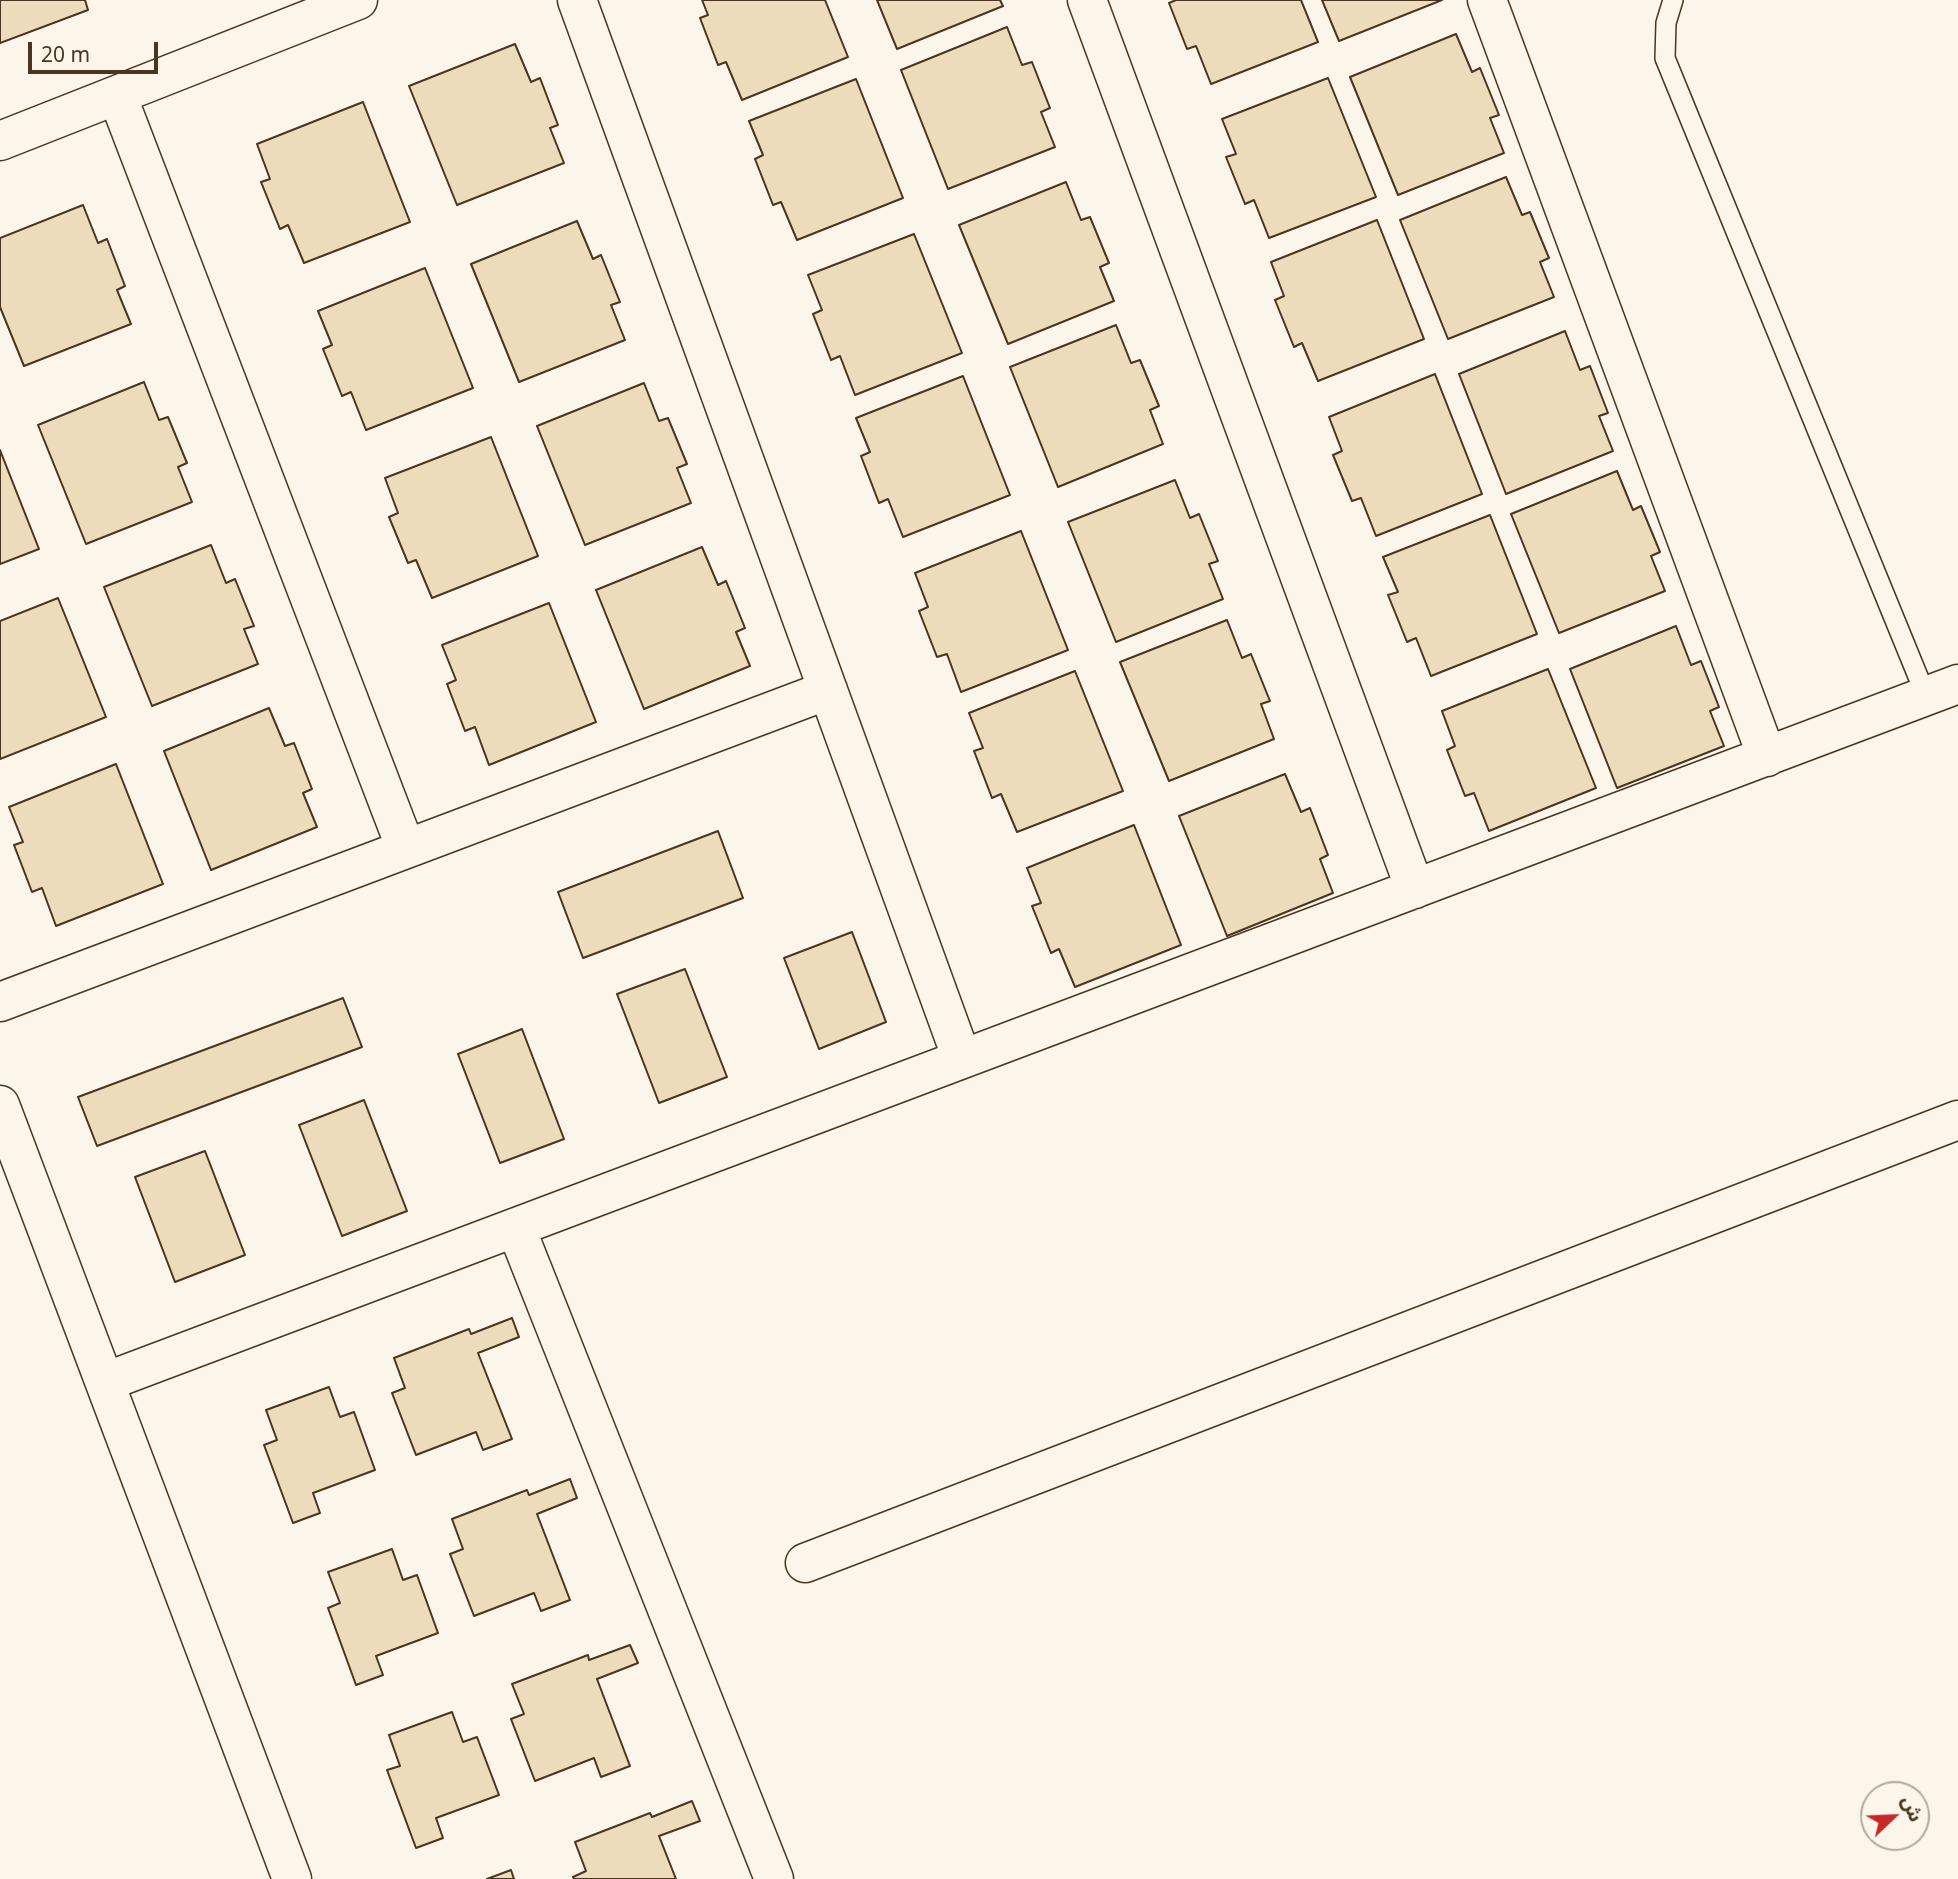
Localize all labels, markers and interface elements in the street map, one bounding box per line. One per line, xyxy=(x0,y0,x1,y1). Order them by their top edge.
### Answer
scale bar xyxy=(32,28,161,72)
text: 20 m xyxy=(41,40,90,68)
north arrow xyxy=(1860,1781,1930,1851)
text: ش xyxy=(1895,1792,1930,1826)

